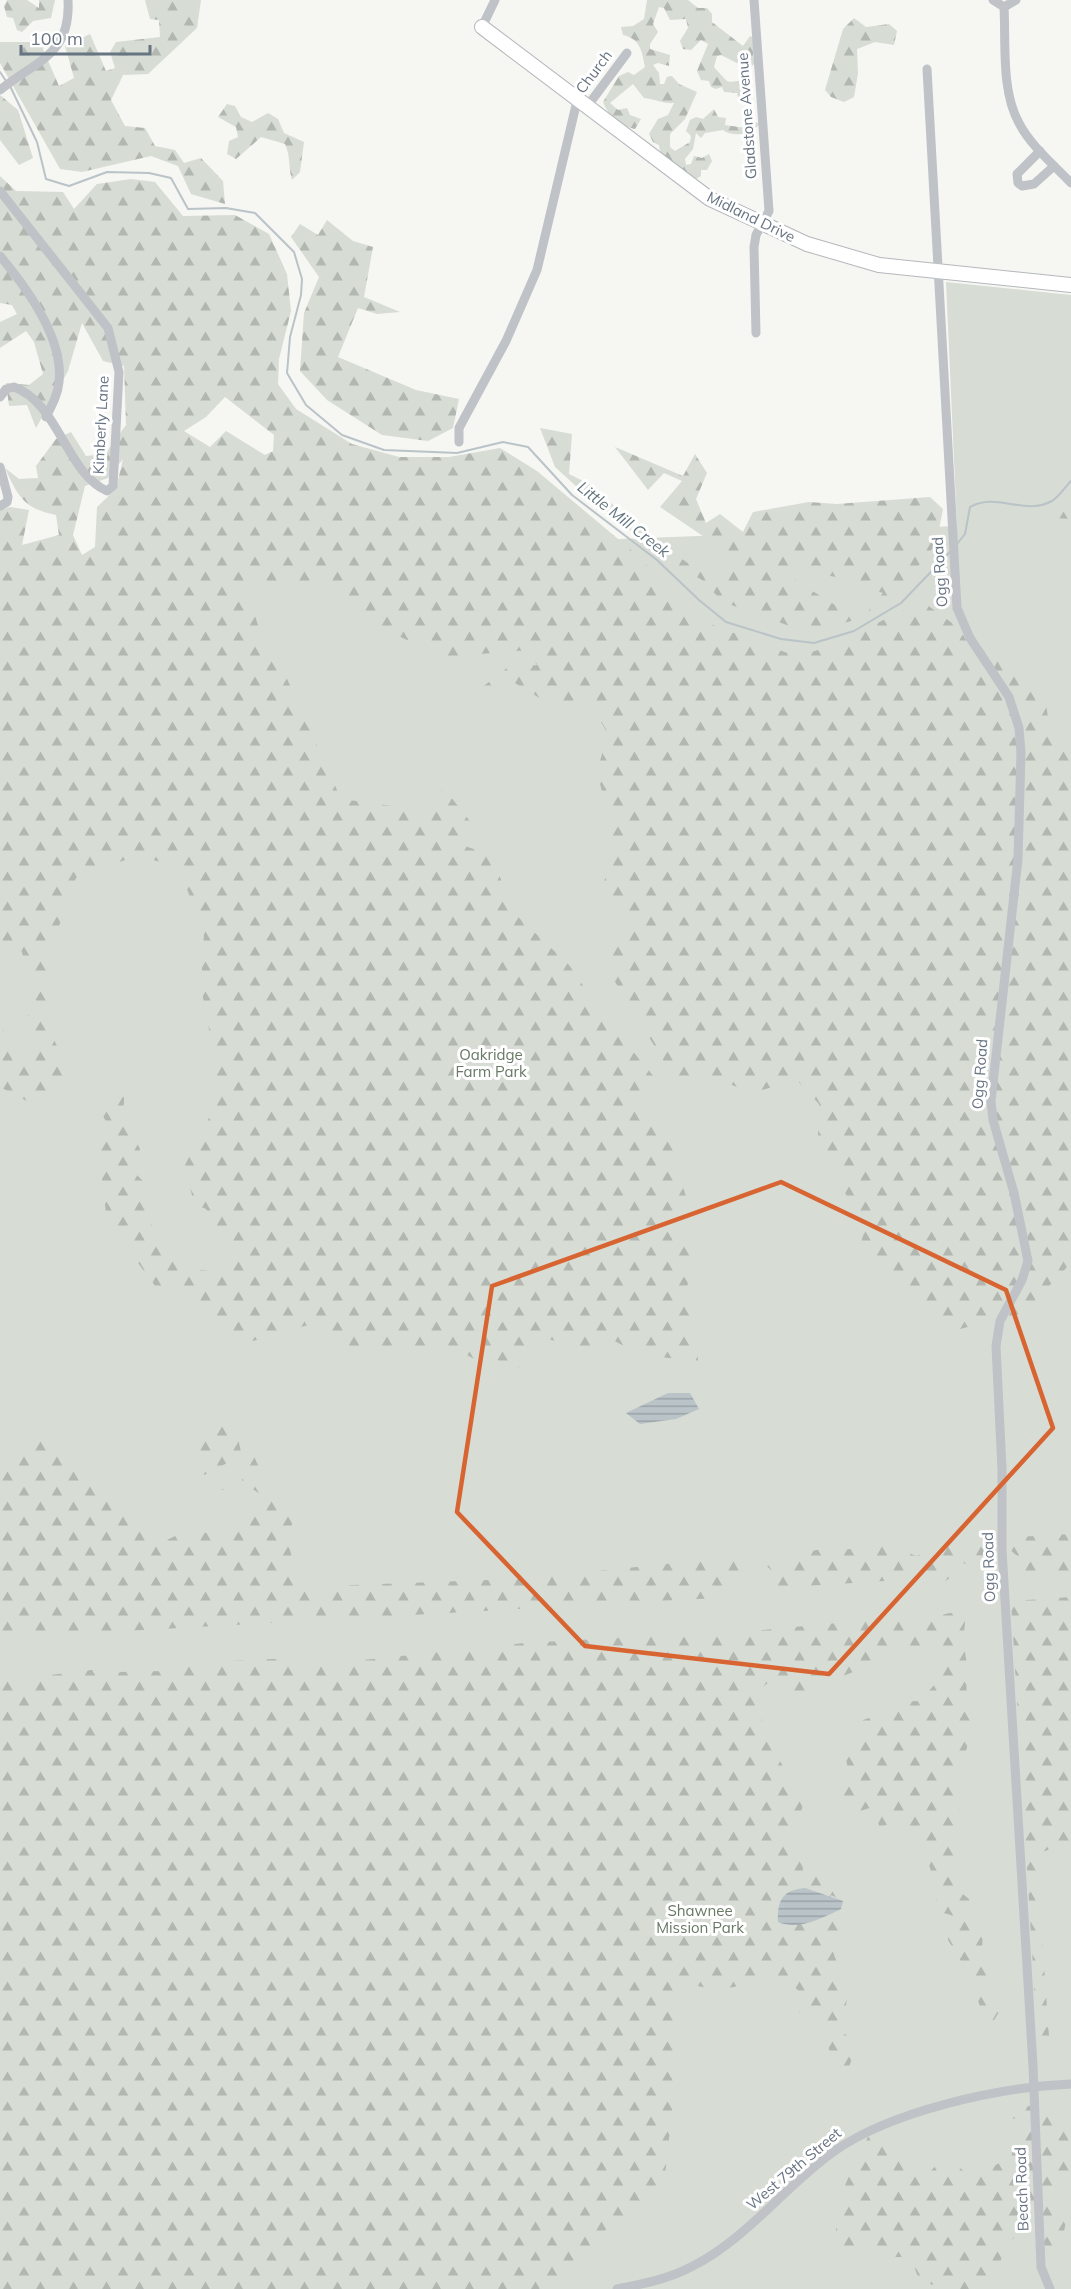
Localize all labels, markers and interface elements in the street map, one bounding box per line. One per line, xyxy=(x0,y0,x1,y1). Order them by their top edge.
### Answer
scale bar xyxy=(21,18,150,56)
text: 100 m xyxy=(30,27,83,50)
street label: Church xyxy=(571,46,616,97)
street label: Gladstone Avenue xyxy=(733,52,760,180)
street label: Midland Drive xyxy=(704,187,799,246)
street label: Kimberly Lane xyxy=(88,375,113,475)
water label: Little Mill Creek xyxy=(574,477,675,562)
street label: Ogg Road xyxy=(928,536,951,608)
street label: Ogg Road xyxy=(968,1038,991,1110)
park label: Oakridge Farm Park xyxy=(455,1045,527,1081)
street label: Ogg Road xyxy=(978,1532,999,1603)
park label: Shawnee Mission Park xyxy=(656,1901,744,1937)
street label: West 79th Street xyxy=(742,2123,845,2214)
street label: Beach Road xyxy=(1011,2147,1032,2231)

